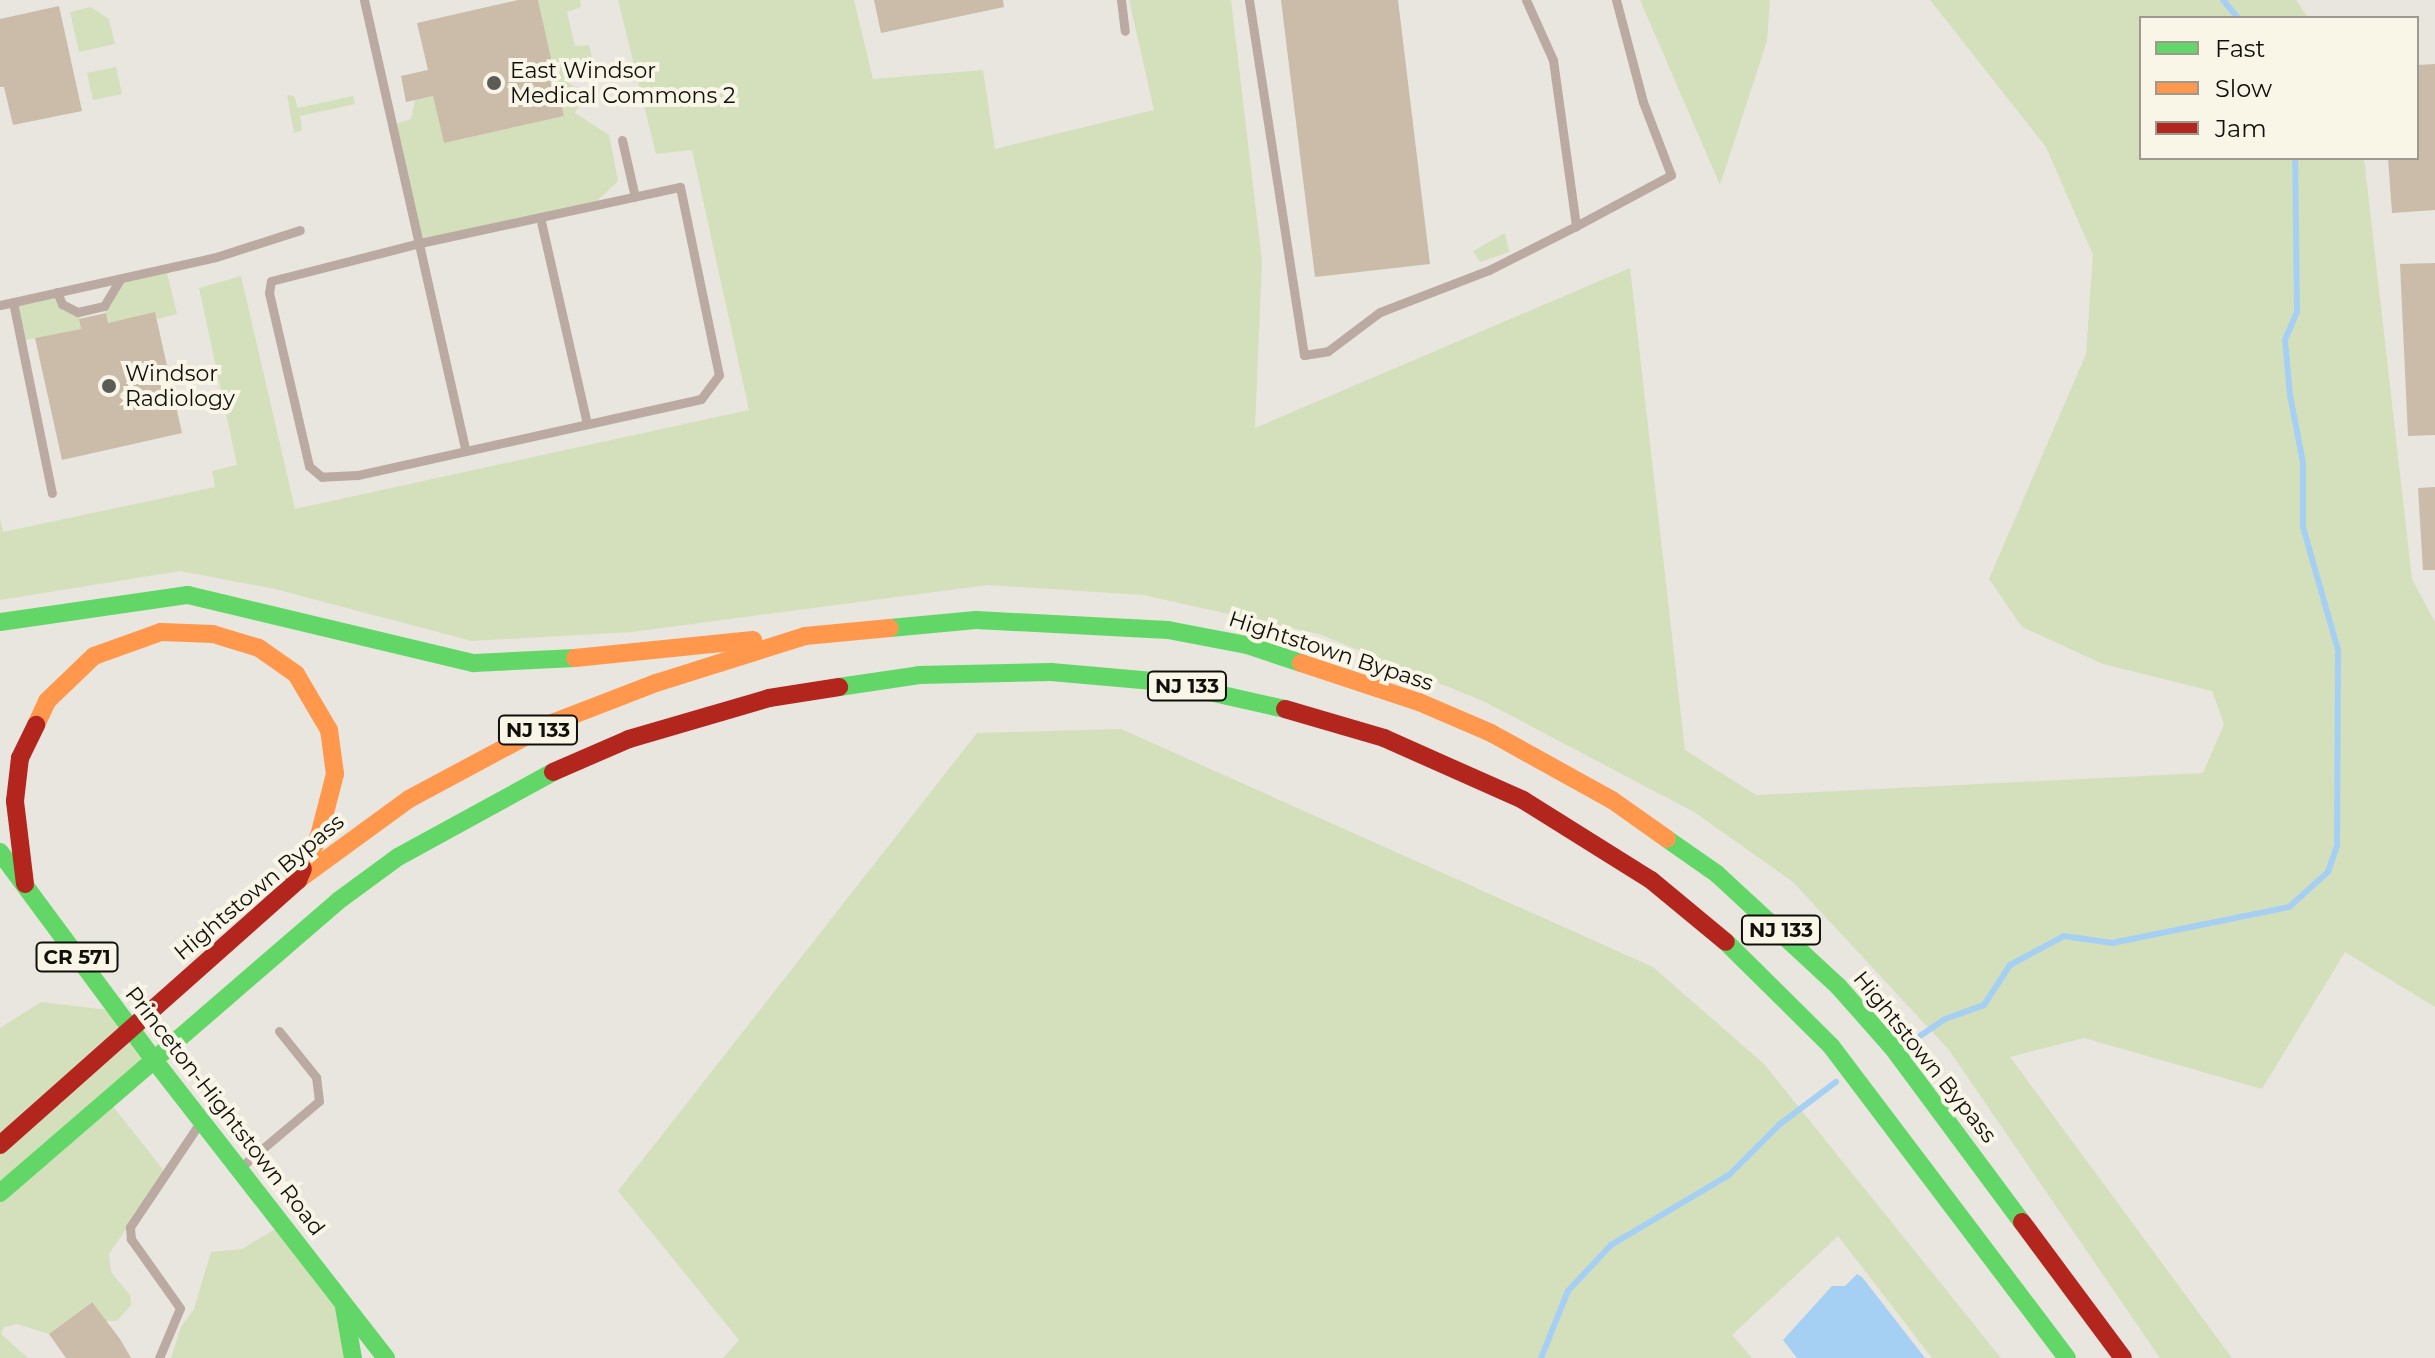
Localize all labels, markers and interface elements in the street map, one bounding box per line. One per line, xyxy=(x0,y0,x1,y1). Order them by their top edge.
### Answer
legend xyxy=(2139,16,2419,160)
text: Fast xyxy=(2215,34,2265,63)
place label: East Windsor Medical Commons 2 xyxy=(510,57,735,108)
marker: East Windsor Medical Commons 2 xyxy=(485,74,503,92)
text: Slow xyxy=(2215,74,2272,103)
text: Jam xyxy=(2215,114,2267,143)
place label: Windsor Radiology xyxy=(125,360,235,412)
marker: Windsor Radiology xyxy=(100,377,118,395)
street label: Hightstown Bypass xyxy=(1226,606,1436,696)
road number: NJ 133 xyxy=(1145,670,1229,702)
road number: NJ 133 xyxy=(496,714,580,746)
street label: Hightstown Bypass xyxy=(169,808,349,966)
road number: NJ 133 xyxy=(1739,914,1823,946)
road number: CR 571 xyxy=(35,941,119,973)
street label: Hightstown Bypass xyxy=(1848,966,2002,1148)
street label: Princeton-Hightstown Road xyxy=(120,981,330,1241)

